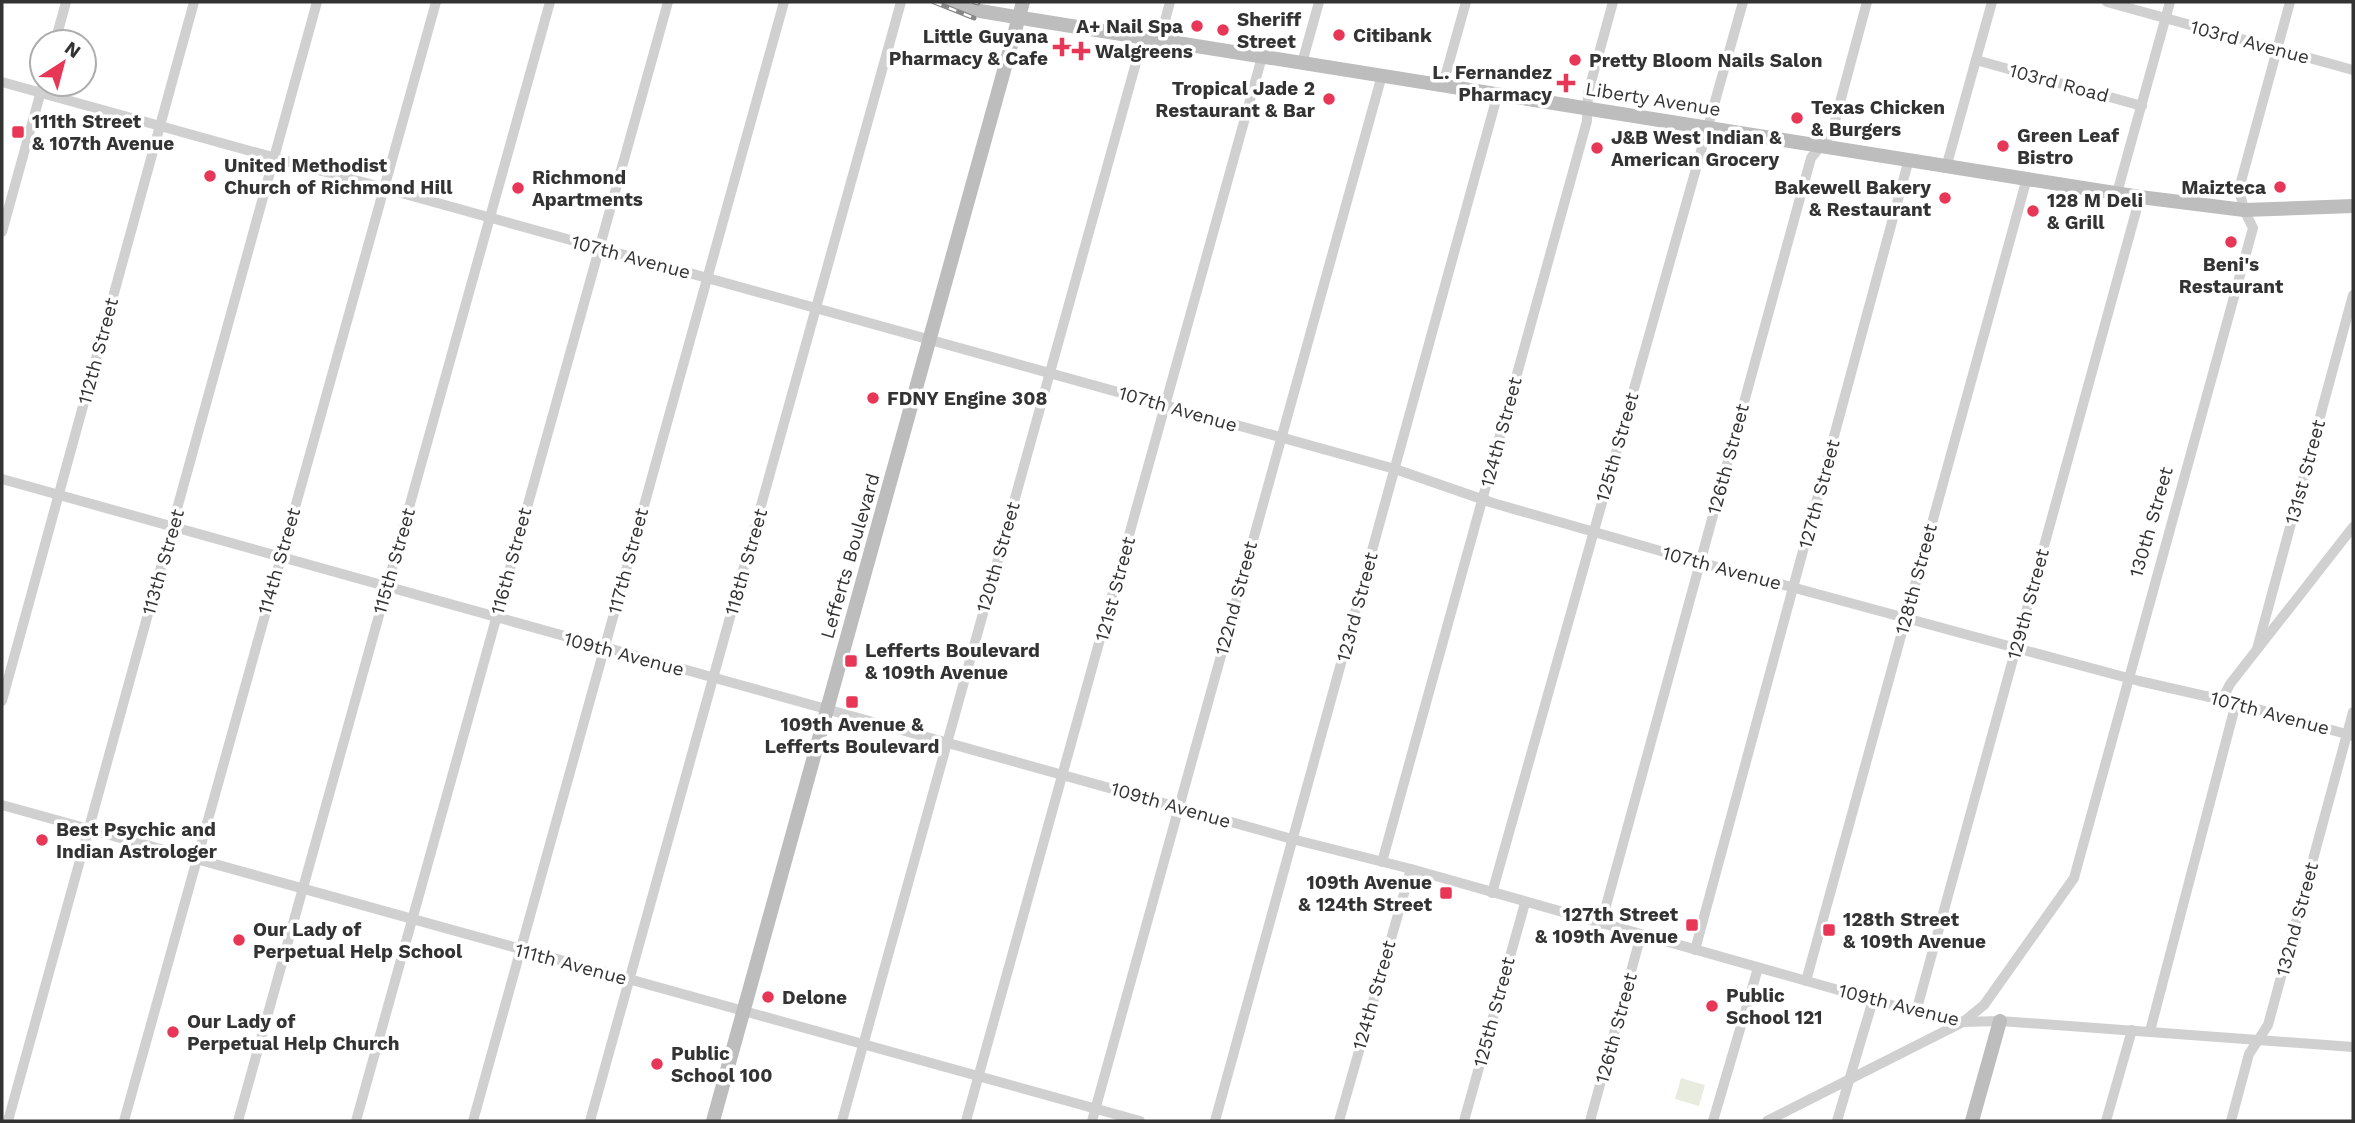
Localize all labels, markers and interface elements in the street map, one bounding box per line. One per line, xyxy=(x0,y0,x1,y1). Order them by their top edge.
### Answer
place label: Sheriff Street xyxy=(1237,8,1302,53)
place label: A+ Nail Spa xyxy=(1076,15,1183,38)
street label: 103rd Avenue xyxy=(2188,15,2312,69)
marker: A+ Nail Spa xyxy=(1189,18,1205,34)
marker: Sheriff Street xyxy=(1215,22,1231,38)
place label: Citibank xyxy=(1353,24,1432,47)
place label: Little Guyana Pharmacy & Cafe xyxy=(889,25,1048,70)
marker: Citibank xyxy=(1331,27,1347,43)
north arrow xyxy=(28,28,98,98)
text: N xyxy=(60,36,85,63)
marker: Little Guyana Pharmacy & Cafe xyxy=(1054,39,1070,55)
place label: Walgreens xyxy=(1095,40,1193,63)
marker: Walgreens xyxy=(1073,43,1089,59)
place label: Pretty Bloom Nails Salon xyxy=(1589,49,1822,72)
marker: Pretty Bloom Nails Salon xyxy=(1567,52,1583,68)
street label: 103rd Road xyxy=(2007,59,2111,107)
place label: L. Fernandez Pharmacy xyxy=(1432,61,1552,106)
marker: L. Fernandez Pharmacy xyxy=(1558,75,1574,91)
place label: Tropical Jade 2 Restaurant & Bar xyxy=(1155,77,1316,122)
street label: Liberty Avenue xyxy=(1584,77,1722,121)
marker: Tropical Jade 2 Restaurant & Bar xyxy=(1321,91,1337,107)
place label: Texas Chicken & Burgers xyxy=(1811,96,1945,141)
place label: 111th Street & 107th Avenue xyxy=(32,110,174,155)
marker: Texas Chicken & Burgers xyxy=(1789,110,1805,126)
marker: 111th Street & 107th Avenue xyxy=(10,124,26,140)
place label: Green Leaf Bistro xyxy=(2017,124,2119,169)
place label: J&B West Indian & American Grocery xyxy=(1611,126,1782,171)
marker: Green Leaf Bistro xyxy=(1995,138,2011,154)
marker: J&B West Indian & American Grocery xyxy=(1589,140,1605,156)
place label: United Methodist Church of Richmond Hill xyxy=(224,154,453,199)
place label: Richmond Apartments xyxy=(532,166,643,211)
marker: United Methodist Church of Richmond Hill xyxy=(202,168,218,184)
place label: Bakewell Bakery & Restaurant xyxy=(1774,176,1932,221)
place label: Maizteca xyxy=(2181,176,2266,199)
marker: Maizteca xyxy=(2272,179,2288,195)
marker: Richmond Apartments xyxy=(510,180,526,196)
place label: 128 M Deli & Grill xyxy=(2047,189,2143,234)
marker: Bakewell Bakery & Restaurant xyxy=(1937,190,1953,206)
marker: 128 M Deli & Grill xyxy=(2025,203,2041,219)
street label: 107th Avenue xyxy=(569,230,693,284)
marker: Beni's Restaurant xyxy=(2223,234,2239,250)
place label: Beni's Restaurant xyxy=(2179,253,2284,298)
street label: 112th Street xyxy=(73,295,123,407)
street label: 124th Street xyxy=(1475,374,1527,490)
street label: 107th Avenue xyxy=(1116,381,1240,437)
place label: FDNY Engine 308 xyxy=(887,387,1047,410)
marker: FDNY Engine 308 xyxy=(865,390,881,406)
street label: 125th Street xyxy=(1590,390,1644,504)
street label: 126th Street xyxy=(1702,401,1754,517)
street label: 131st Street xyxy=(2280,417,2330,527)
street label: 127th Street xyxy=(1793,437,1845,551)
street label: 130th Street xyxy=(2124,464,2178,580)
street label: Lefferts Boulevard xyxy=(815,471,885,641)
street label: 120th Street xyxy=(971,499,1025,615)
street label: 114th Street xyxy=(253,505,305,617)
street label: 115th Street xyxy=(368,505,420,617)
street label: 116th Street xyxy=(486,505,536,617)
street label: 117th Street xyxy=(603,505,653,617)
street label: 113th Street xyxy=(137,506,189,618)
street label: 118th Street xyxy=(720,506,772,618)
street label: 128th Street xyxy=(1890,521,1942,637)
street label: 121st Street xyxy=(1090,534,1140,644)
street label: 122nd Street xyxy=(1210,539,1262,657)
street label: 107th Avenue xyxy=(1660,541,1784,595)
street label: 129th Street xyxy=(2002,546,2054,662)
street label: 123rd Street xyxy=(1331,550,1383,664)
street label: 109th Avenue xyxy=(561,627,687,681)
place label: Lefferts Boulevard & 109th Avenue xyxy=(865,639,1040,684)
marker: Lefferts Boulevard & 109th Avenue xyxy=(843,653,859,669)
street label: 107th Avenue xyxy=(2208,686,2332,740)
marker: 109th Avenue & Lefferts Boulevard xyxy=(844,694,860,710)
place label: 109th Avenue & Lefferts Boulevard xyxy=(765,713,939,758)
street label: 109th Avenue xyxy=(1108,777,1234,833)
place label: Best Psychic and Indian Astrologer xyxy=(56,818,218,863)
marker: Best Psychic and Indian Astrologer xyxy=(34,832,50,848)
street label: 132nd Street xyxy=(2271,860,2323,978)
place label: 109th Avenue & 124th Street xyxy=(1298,871,1433,916)
marker: 109th Avenue & 124th Street xyxy=(1438,885,1454,901)
place label: 127th Street & 109th Avenue xyxy=(1535,903,1679,948)
place label: 128th Street & 109th Avenue xyxy=(1843,908,1986,953)
marker: 127th Street & 109th Avenue xyxy=(1684,917,1700,933)
place label: Our Lady of Perpetual Help School xyxy=(253,918,463,963)
marker: 128th Street & 109th Avenue xyxy=(1821,922,1837,938)
marker: Our Lady of Perpetual Help School xyxy=(231,932,247,948)
street label: 111th Avenue xyxy=(513,938,629,990)
street label: 124th Street xyxy=(1347,938,1401,1052)
street label: 125th Street xyxy=(1468,954,1520,1070)
street label: 126th Street xyxy=(1590,970,1642,1086)
street label: 109th Avenue xyxy=(1836,979,1962,1031)
place label: Public School 121 xyxy=(1726,984,1823,1029)
place label: Delone xyxy=(782,986,847,1009)
marker: Delone xyxy=(760,989,776,1005)
marker: Public School 121 xyxy=(1704,998,1720,1014)
place label: Our Lady of Perpetual Help Church xyxy=(187,1010,400,1055)
marker: Our Lady of Perpetual Help Church xyxy=(165,1024,181,1040)
place label: Public School 100 xyxy=(671,1042,772,1087)
marker: Public School 100 xyxy=(649,1056,665,1072)

